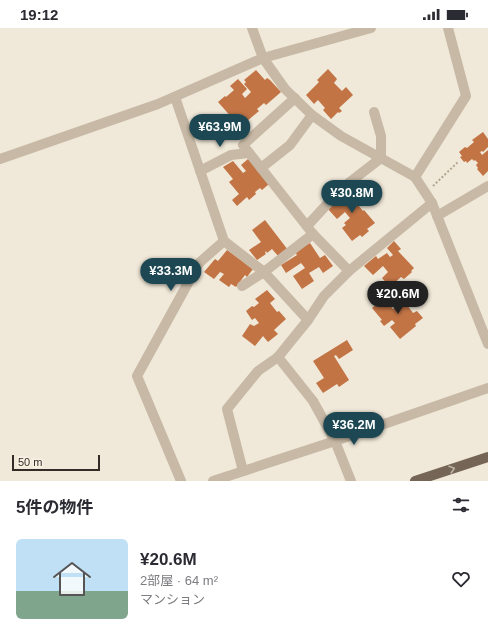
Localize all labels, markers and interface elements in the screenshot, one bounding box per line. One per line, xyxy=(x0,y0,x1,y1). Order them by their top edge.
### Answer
text: 19:12 xyxy=(20,6,58,23)
pin: ¥63.9M xyxy=(187,114,253,148)
text: ¥63.9M xyxy=(198,119,242,134)
pin: ¥30.8M xyxy=(319,180,385,214)
text: ¥30.8M xyxy=(330,185,374,200)
pin: ¥33.3M xyxy=(138,258,204,292)
text: ¥33.3M xyxy=(149,263,193,278)
pin: ¥20.6M xyxy=(365,281,431,315)
text: ¥20.6M xyxy=(376,286,420,301)
pin: ¥36.2M xyxy=(321,412,387,446)
text: ¥36.2M xyxy=(332,417,376,432)
scale bar xyxy=(12,453,100,472)
text: 50 m xyxy=(18,456,42,468)
one-way arrow xyxy=(448,465,455,474)
icon: filters xyxy=(450,494,472,516)
text: 5件の物件 xyxy=(16,498,93,517)
text: ¥20.6M xyxy=(140,550,197,569)
icon: home xyxy=(48,555,96,603)
icon: heart xyxy=(450,568,472,590)
text: 2部屋 · 64 m² xyxy=(140,573,218,588)
text: マンション xyxy=(140,592,205,607)

